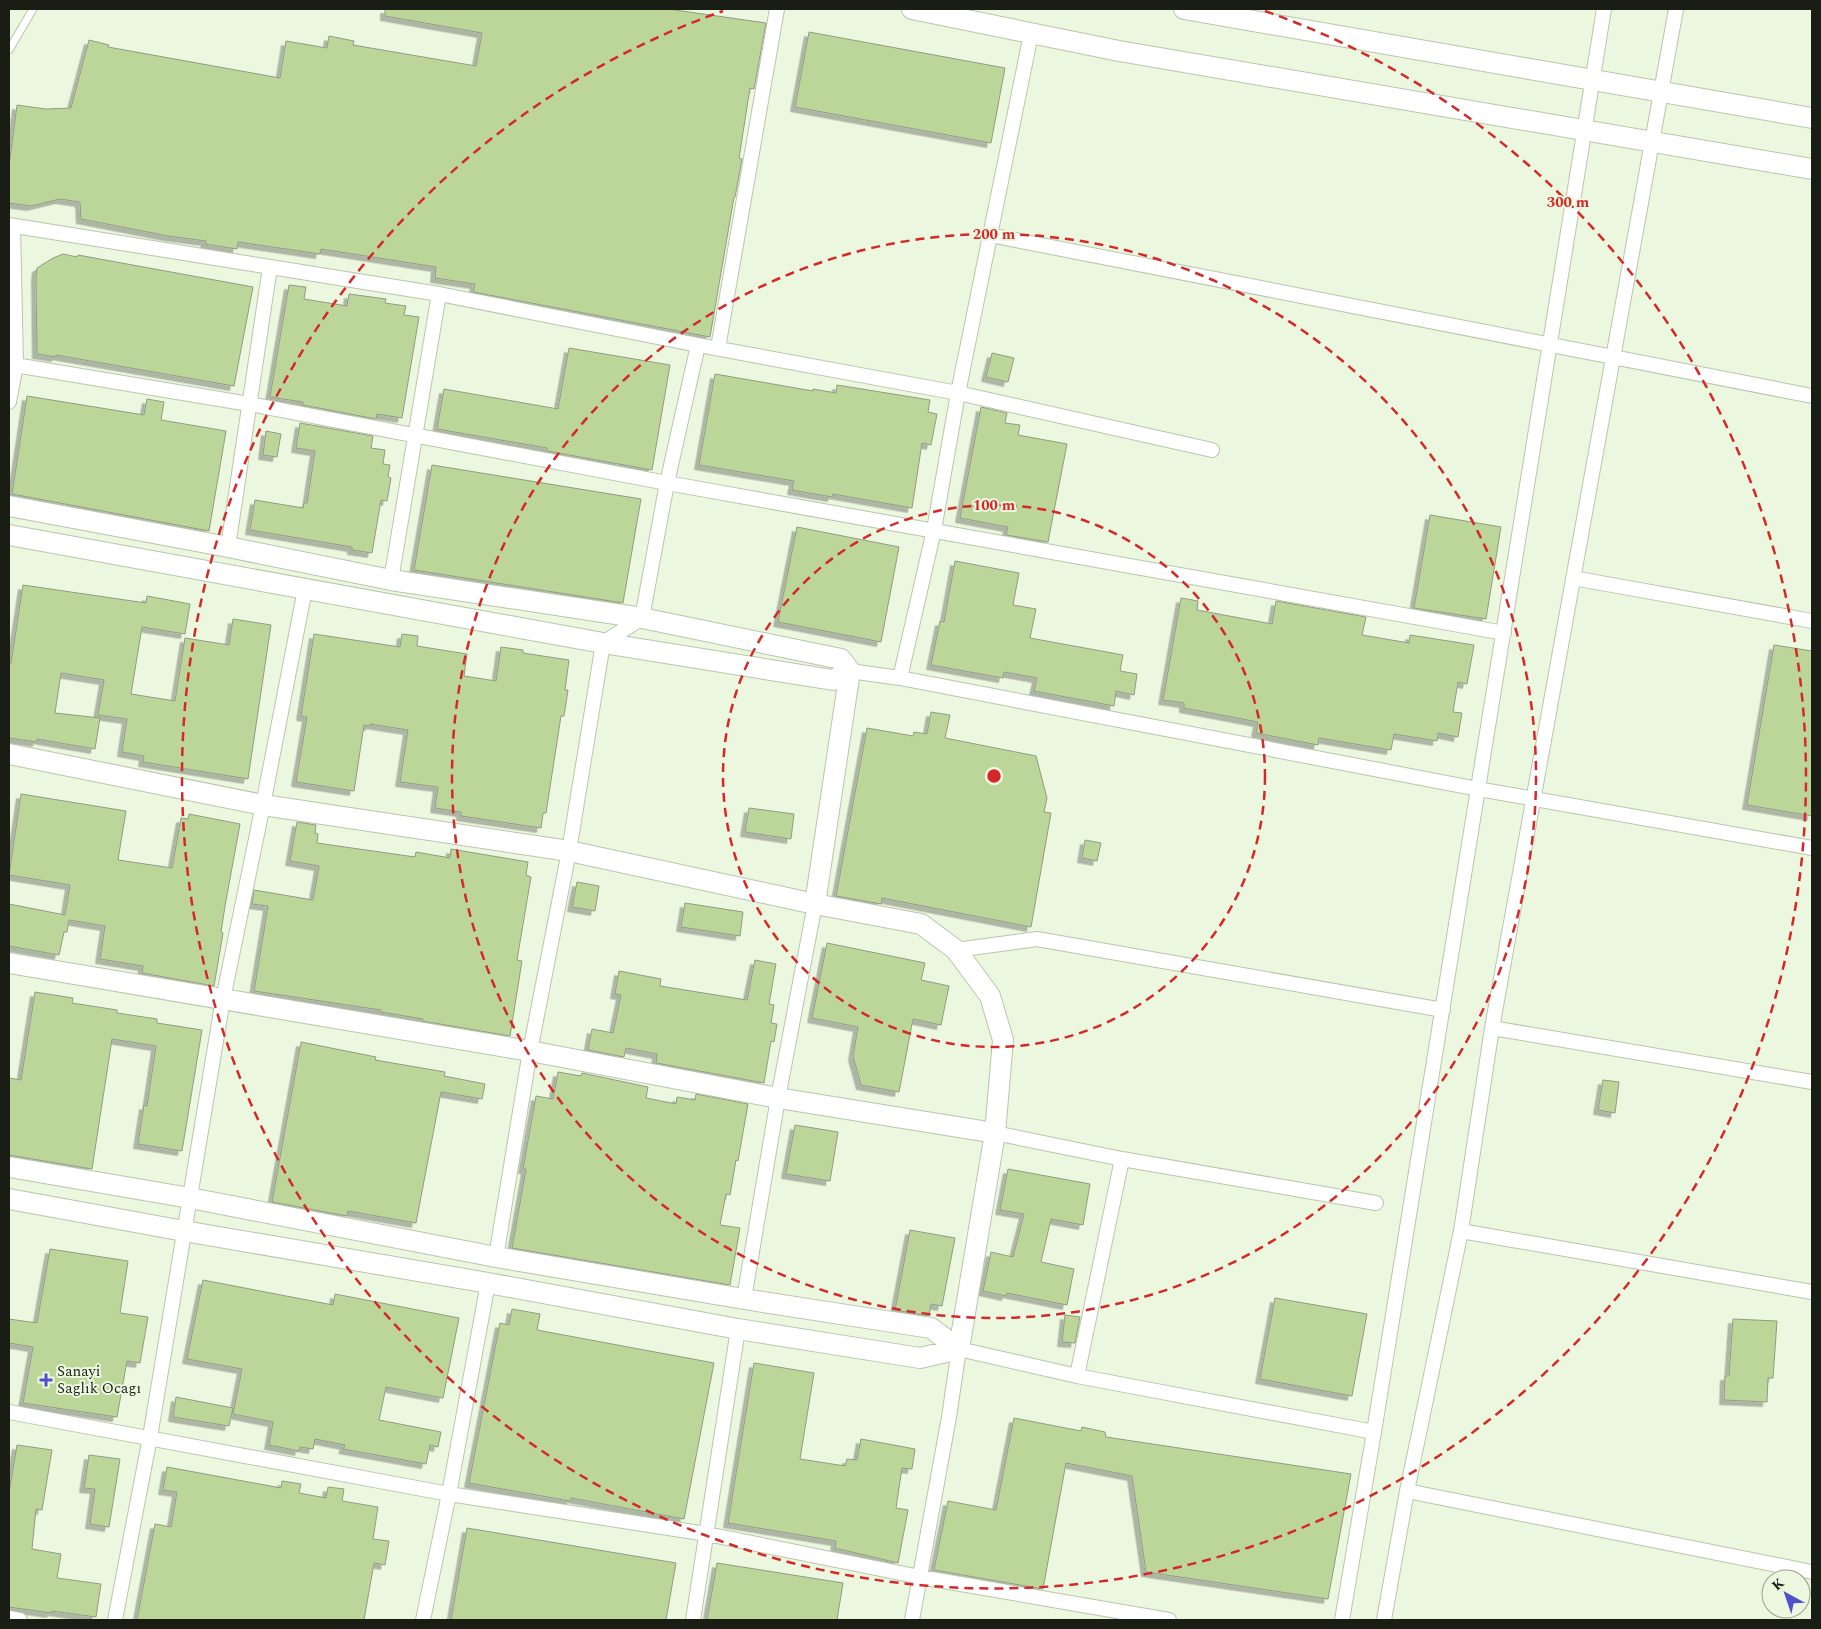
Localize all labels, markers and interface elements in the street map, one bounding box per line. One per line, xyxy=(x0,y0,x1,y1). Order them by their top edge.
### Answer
text: 300 m xyxy=(1547,191,1590,214)
text: 200 m xyxy=(973,223,1016,246)
text: 100 m xyxy=(973,494,1016,517)
centre of rings xyxy=(985,767,1003,785)
place label: Sanayi Saglık Ocagı xyxy=(57,1360,141,1400)
marker: Sanayi Saglık Ocagı xyxy=(39,1373,53,1387)
north arrow xyxy=(1761,1569,1811,1619)
text: K xyxy=(1767,1573,1789,1596)

